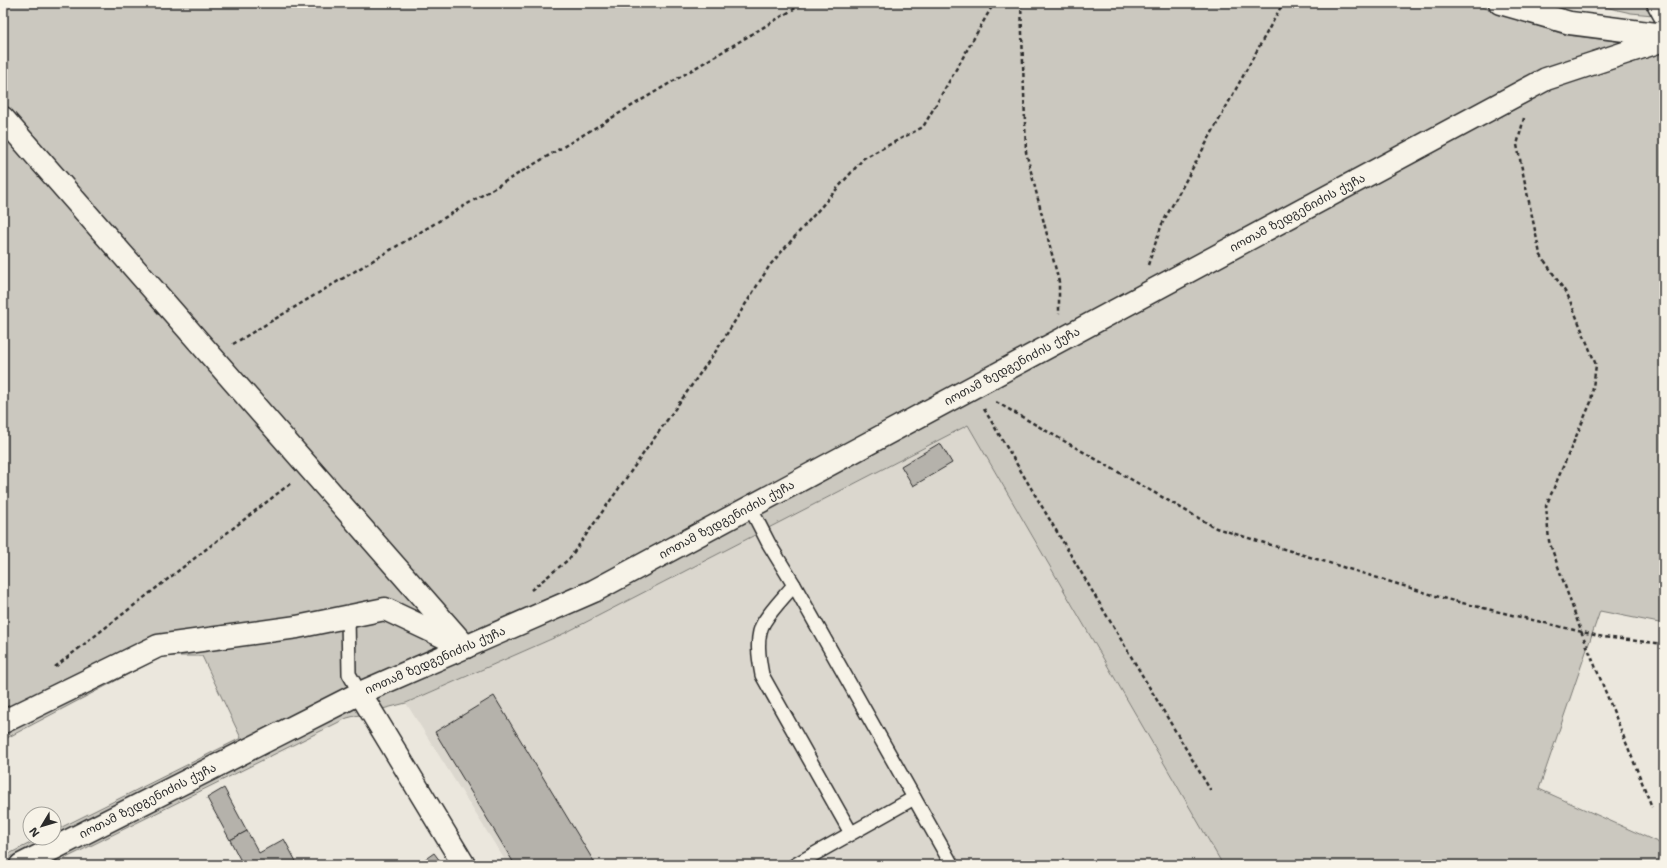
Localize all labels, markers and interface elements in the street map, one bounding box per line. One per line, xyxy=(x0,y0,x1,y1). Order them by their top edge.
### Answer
street label: იოთამ ზედგენიძის ქუჩა xyxy=(1227,170,1368,256)
street label: იოთამ ზედგენიძის ქუჩა xyxy=(941,323,1083,409)
street label: იოთამ ზედგენიძის ქუჩა xyxy=(656,477,797,563)
street label: იოთამ ზედგენიძის ქუჩა xyxy=(362,623,508,698)
street label: იოთამ ზედგენიძის ქუჩა xyxy=(76,759,219,842)
north arrow xyxy=(22,806,62,846)
text: N xyxy=(26,824,43,840)

